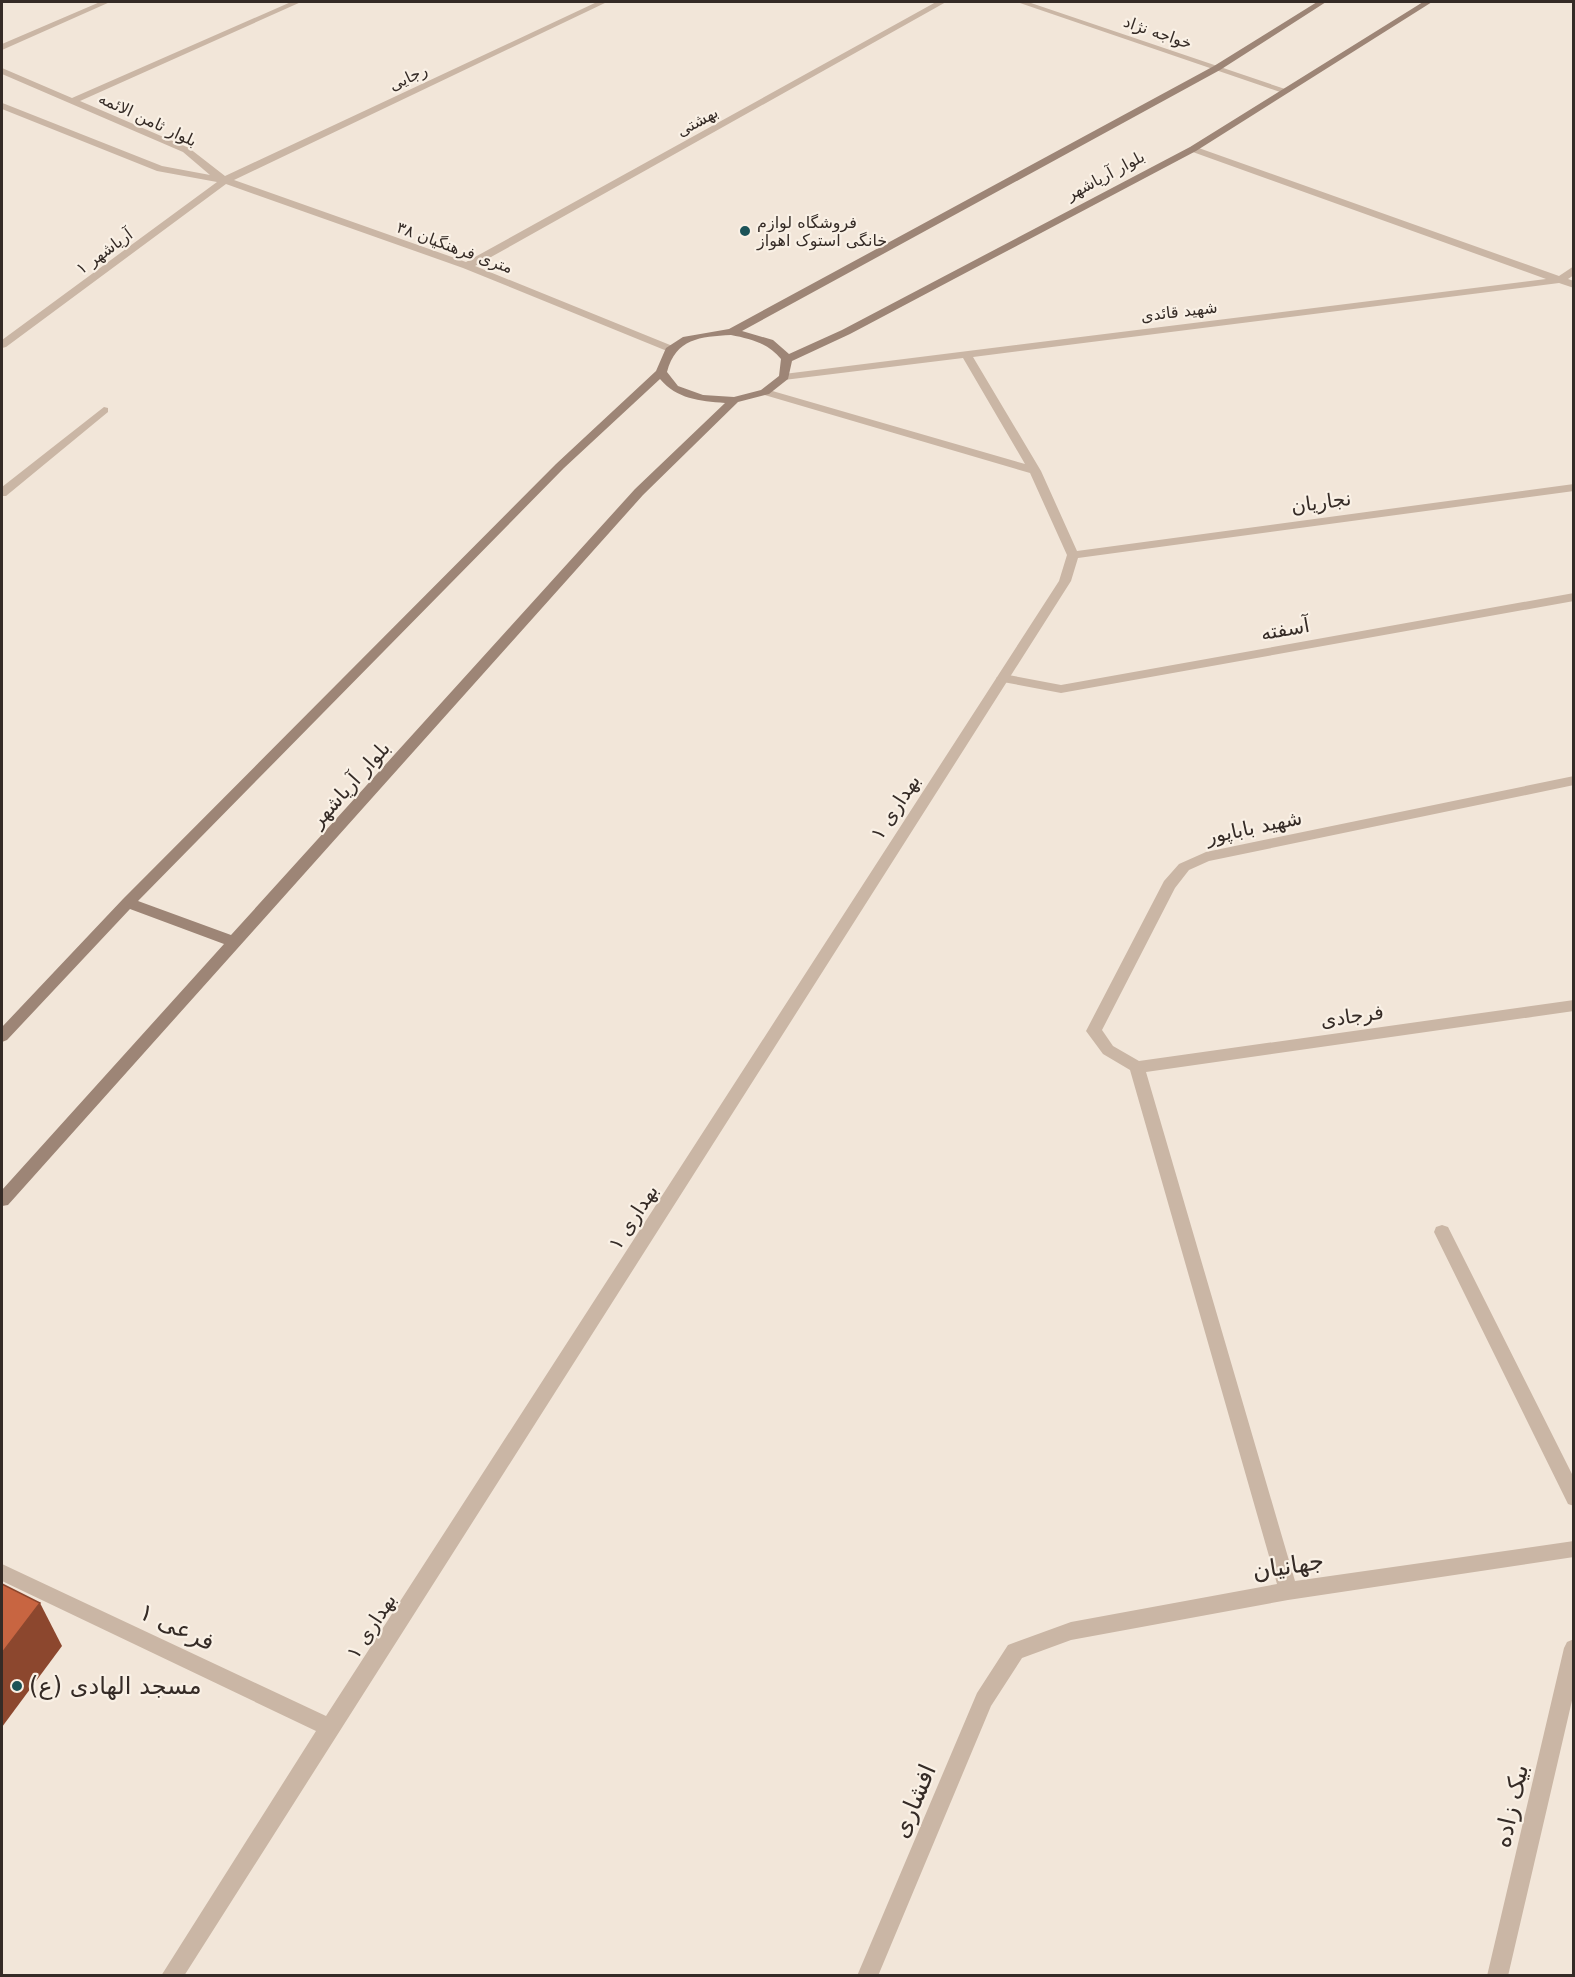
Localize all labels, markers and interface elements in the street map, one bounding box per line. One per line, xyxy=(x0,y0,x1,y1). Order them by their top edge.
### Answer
street label: خواجه نژاد xyxy=(1121,12,1195,54)
street label: رجایی xyxy=(386,60,431,95)
street label: بلوار ثامن الائمه xyxy=(95,88,200,151)
street label: بهشتی xyxy=(673,102,722,141)
street label: بلوار آریاشهر xyxy=(1062,147,1148,205)
place label: فروشگاه لوازم خانگی استوک اهواز xyxy=(756,213,887,251)
street label: ۳۸ متری فرهنگیان xyxy=(394,218,515,278)
street label: آریاشهر ۱ xyxy=(72,224,138,279)
marker: فروشگاه لوازم خانگی استوک اهواز xyxy=(738,224,752,238)
street label: شهید قائدی xyxy=(1140,297,1219,327)
street label: نجاریان xyxy=(1289,486,1353,518)
street label: آسفته xyxy=(1259,612,1313,645)
street label: بلوار آریاشهر xyxy=(304,735,395,833)
street label: بهداری ۱ xyxy=(865,770,925,844)
street label: شهید باباپور xyxy=(1203,805,1305,850)
street label: فرجادی xyxy=(1319,1000,1385,1032)
street label: بهداری ۱ xyxy=(603,1180,663,1254)
street label: جهانیان xyxy=(1250,1547,1326,1585)
street label: بهداری ۱ xyxy=(341,1589,401,1663)
street label: فرعی ۱ xyxy=(135,1597,219,1657)
place label: مسجد الهادی (ع) xyxy=(29,1672,202,1700)
marker: مسجد الهادی (ع) xyxy=(10,1679,24,1693)
street label: افشاری xyxy=(886,1760,942,1842)
street label: بیک زاده xyxy=(1488,1762,1534,1850)

